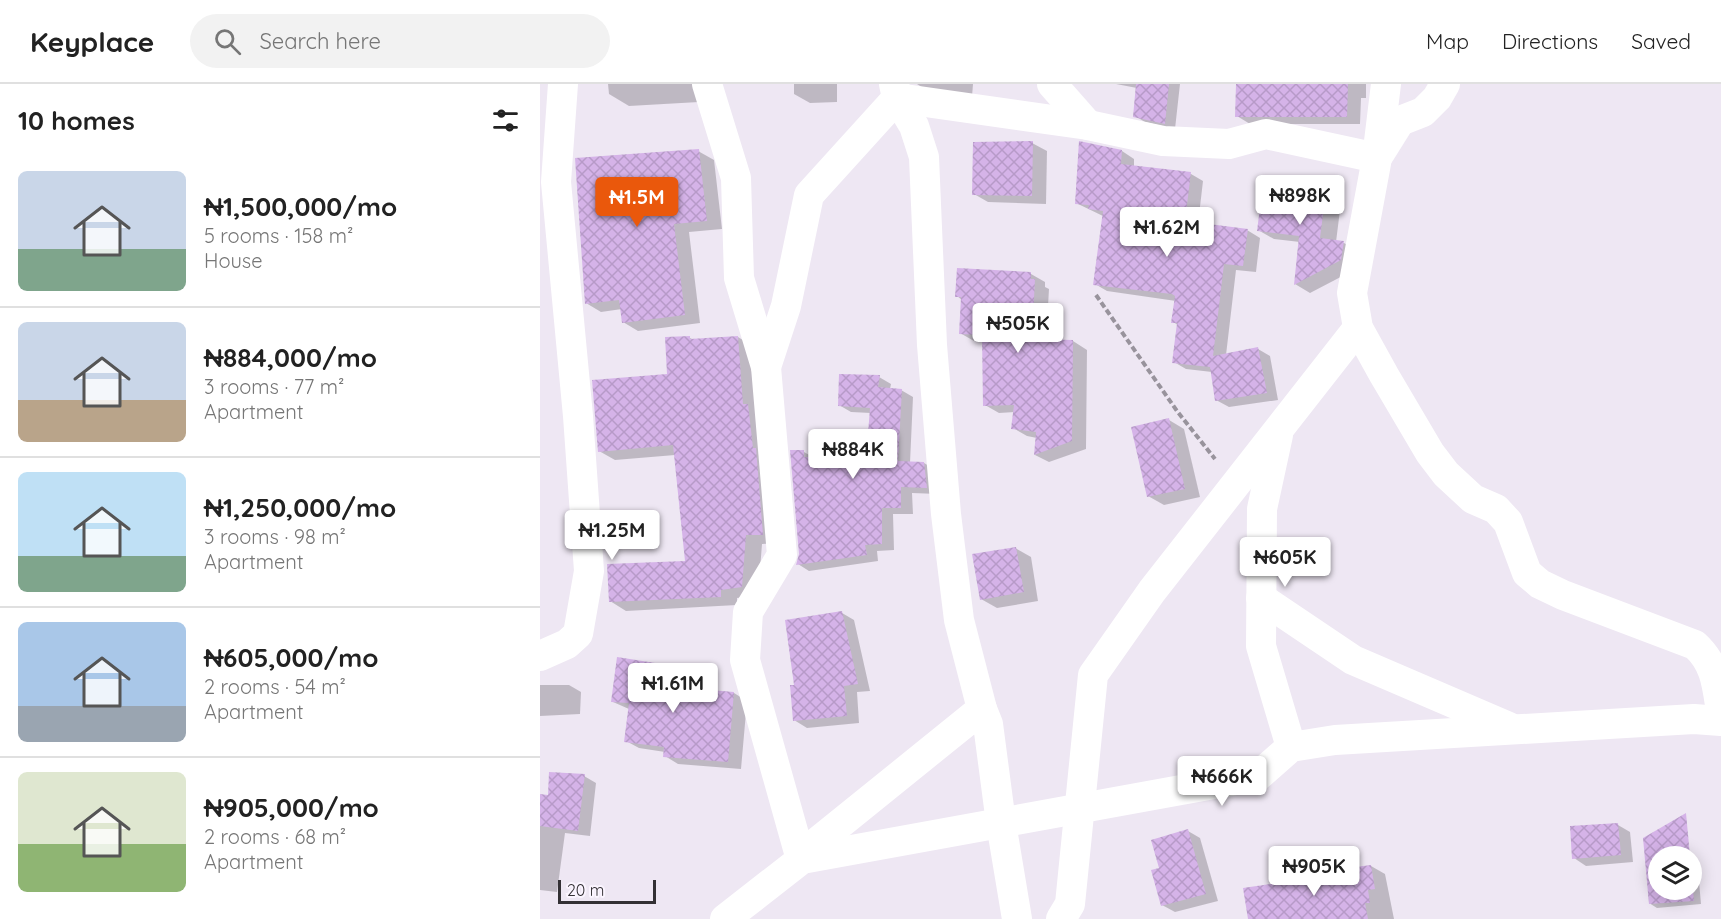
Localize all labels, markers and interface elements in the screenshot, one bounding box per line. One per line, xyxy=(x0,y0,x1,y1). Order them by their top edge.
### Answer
search box xyxy=(190,14,610,68)
text: Keyplace xyxy=(30,24,154,59)
icon: search xyxy=(211,25,244,58)
text: Search here xyxy=(259,27,381,55)
text: Map xyxy=(1426,28,1469,54)
text: Directions xyxy=(1502,28,1598,54)
text: Saved xyxy=(1631,28,1691,54)
text: 10 homes xyxy=(18,104,135,137)
icon: filters xyxy=(489,104,522,137)
pin: ₦898K xyxy=(1258,175,1342,226)
pin: ₦1.5M xyxy=(595,177,679,228)
text: ₦898K xyxy=(1269,182,1331,207)
text: ₦1.5M xyxy=(609,184,665,209)
text: ₦1,500,000/mo xyxy=(204,190,397,223)
icon: home xyxy=(66,195,138,267)
pin: ₦1.62M xyxy=(1118,207,1216,258)
text: ₦1.62M xyxy=(1134,214,1200,239)
text: 5 rooms · 158 m² xyxy=(204,223,353,248)
text: House xyxy=(204,248,263,273)
pin: ₦505K xyxy=(976,303,1060,354)
text: ₦505K xyxy=(986,310,1050,335)
text: ₦884,000/mo xyxy=(204,341,377,374)
icon: home xyxy=(66,346,138,418)
text: 3 rooms · 77 m² xyxy=(204,374,344,399)
text: Apartment xyxy=(204,399,304,424)
pin: ₦884K xyxy=(811,429,895,480)
text: ₦884K xyxy=(822,436,884,461)
text: ₦1,250,000/mo xyxy=(204,491,396,524)
icon: home xyxy=(66,496,138,568)
pin: ₦1.25M xyxy=(563,510,661,561)
text: ₦1.25M xyxy=(579,517,645,542)
text: 3 rooms · 98 m² xyxy=(204,524,346,549)
pin: ₦605K xyxy=(1243,537,1327,588)
text: ₦605K xyxy=(1254,544,1316,569)
text: Apartment xyxy=(204,549,304,574)
text: ₦605,000/mo xyxy=(204,641,378,674)
icon: home xyxy=(66,646,138,718)
pin: ₦1.61M xyxy=(624,663,722,714)
text: ₦1.61M xyxy=(642,670,704,695)
text: 2 rooms · 54 m² xyxy=(204,674,346,699)
text: Apartment xyxy=(204,699,304,724)
pin: ₦666K xyxy=(1180,756,1264,807)
text: ₦666K xyxy=(1192,763,1252,788)
text: ₦905,000/mo xyxy=(204,791,379,824)
icon: home xyxy=(66,796,138,868)
text: 2 rooms · 68 m² xyxy=(204,824,346,849)
pin: ₦905K xyxy=(1272,846,1356,897)
map controls xyxy=(1648,846,1702,900)
button: layers xyxy=(1648,846,1702,900)
text: Apartment xyxy=(204,849,304,874)
text: ₦905K xyxy=(1283,853,1345,878)
scale bar xyxy=(558,877,656,904)
text: 20 m xyxy=(567,880,604,900)

